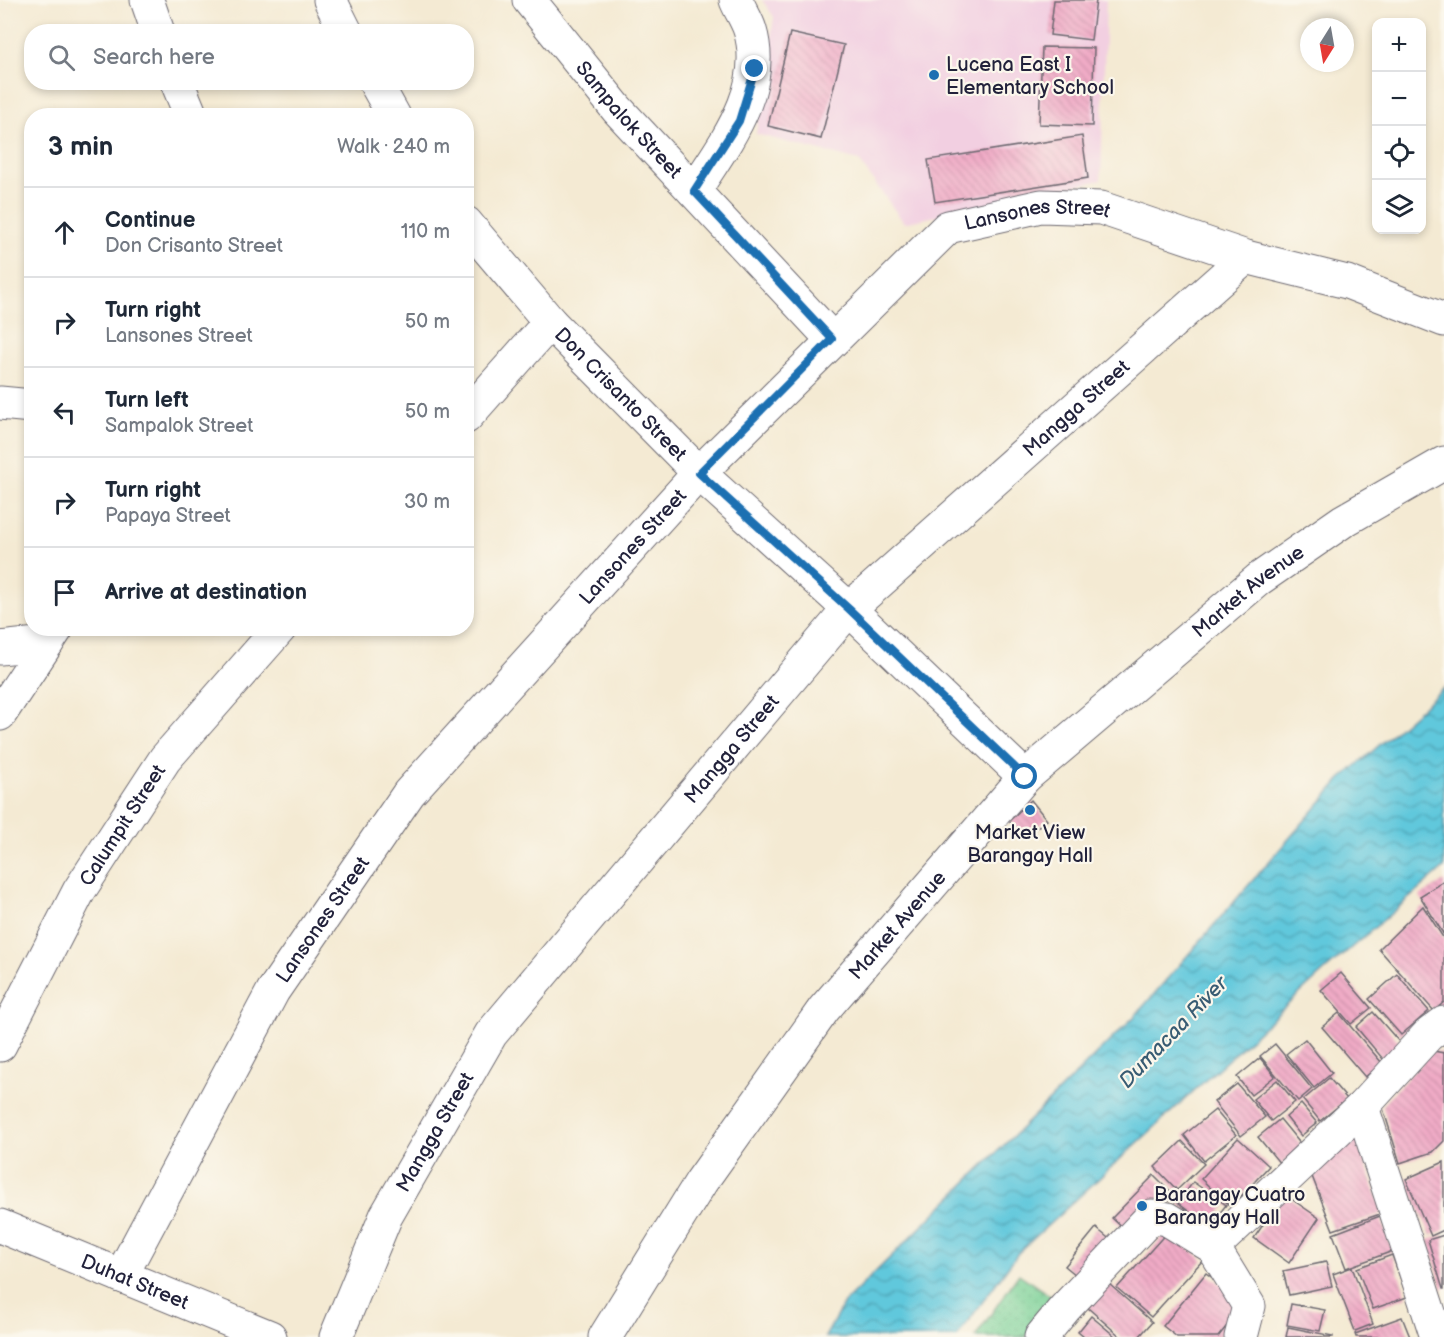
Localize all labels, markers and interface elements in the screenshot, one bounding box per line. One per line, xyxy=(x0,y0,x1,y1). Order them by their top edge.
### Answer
north arrow xyxy=(1300,18,1354,72)
map controls xyxy=(1372,18,1426,234)
button: + xyxy=(1372,18,1426,72)
search box xyxy=(24,24,474,90)
icon: search xyxy=(45,41,78,74)
text: Search here xyxy=(93,44,215,71)
place label: Lucena East I Elementary School xyxy=(946,53,1114,100)
route end xyxy=(741,55,767,81)
street label: Sampalok Street xyxy=(570,57,687,184)
marker: Lucena East I Elementary School xyxy=(927,68,941,82)
button: − xyxy=(1372,72,1426,126)
button: locate xyxy=(1372,126,1426,180)
text: 3 min xyxy=(48,132,113,163)
text: Walk · 240 m xyxy=(337,135,450,159)
button: layers xyxy=(1372,180,1426,234)
street label: Lansones Street xyxy=(962,195,1113,236)
text: Continue xyxy=(105,207,195,234)
icon: ahead xyxy=(48,216,81,249)
text: 110 m xyxy=(401,220,450,244)
text: Don Crisanto Street xyxy=(105,234,283,258)
text: Turn right xyxy=(105,297,201,324)
icon: right xyxy=(48,306,81,339)
text: 50 m xyxy=(405,310,450,334)
street label: Don Crisanto Street xyxy=(549,323,691,466)
text: Lansones Street xyxy=(105,324,253,348)
street label: Mangga Street xyxy=(1018,355,1135,462)
text: Turn left xyxy=(105,387,189,414)
icon: left xyxy=(48,396,81,429)
text: 50 m xyxy=(405,400,450,424)
text: Sampalok Street xyxy=(105,414,253,438)
text: Turn right xyxy=(105,477,201,504)
street label: Lansones Street xyxy=(575,484,692,610)
icon: right xyxy=(48,486,81,519)
text: 30 m xyxy=(404,490,450,514)
text: Papaya Street xyxy=(105,504,231,528)
street label: Market Avenue xyxy=(1188,540,1309,643)
icon: arrive xyxy=(48,576,81,609)
text: Arrive at destination xyxy=(105,579,307,606)
street label: Mangga Street xyxy=(680,690,785,809)
street label: Calumpit Street xyxy=(75,760,171,891)
route start xyxy=(1011,763,1037,789)
marker: Market View Barangay Hall xyxy=(1023,803,1037,817)
place label: Market View Barangay Hall xyxy=(967,821,1093,868)
street label: Lansones Street xyxy=(271,852,375,988)
street label: Market Avenue xyxy=(844,866,951,985)
water label: Dumacaa River xyxy=(1114,970,1234,1093)
street label: Mangga Street xyxy=(391,1068,479,1197)
place label: Barangay Cuatro Barangay Hall xyxy=(1154,1183,1305,1230)
marker: Barangay Cuatro Barangay Hall xyxy=(1135,1199,1149,1213)
street label: Duhat Street xyxy=(77,1250,192,1315)

